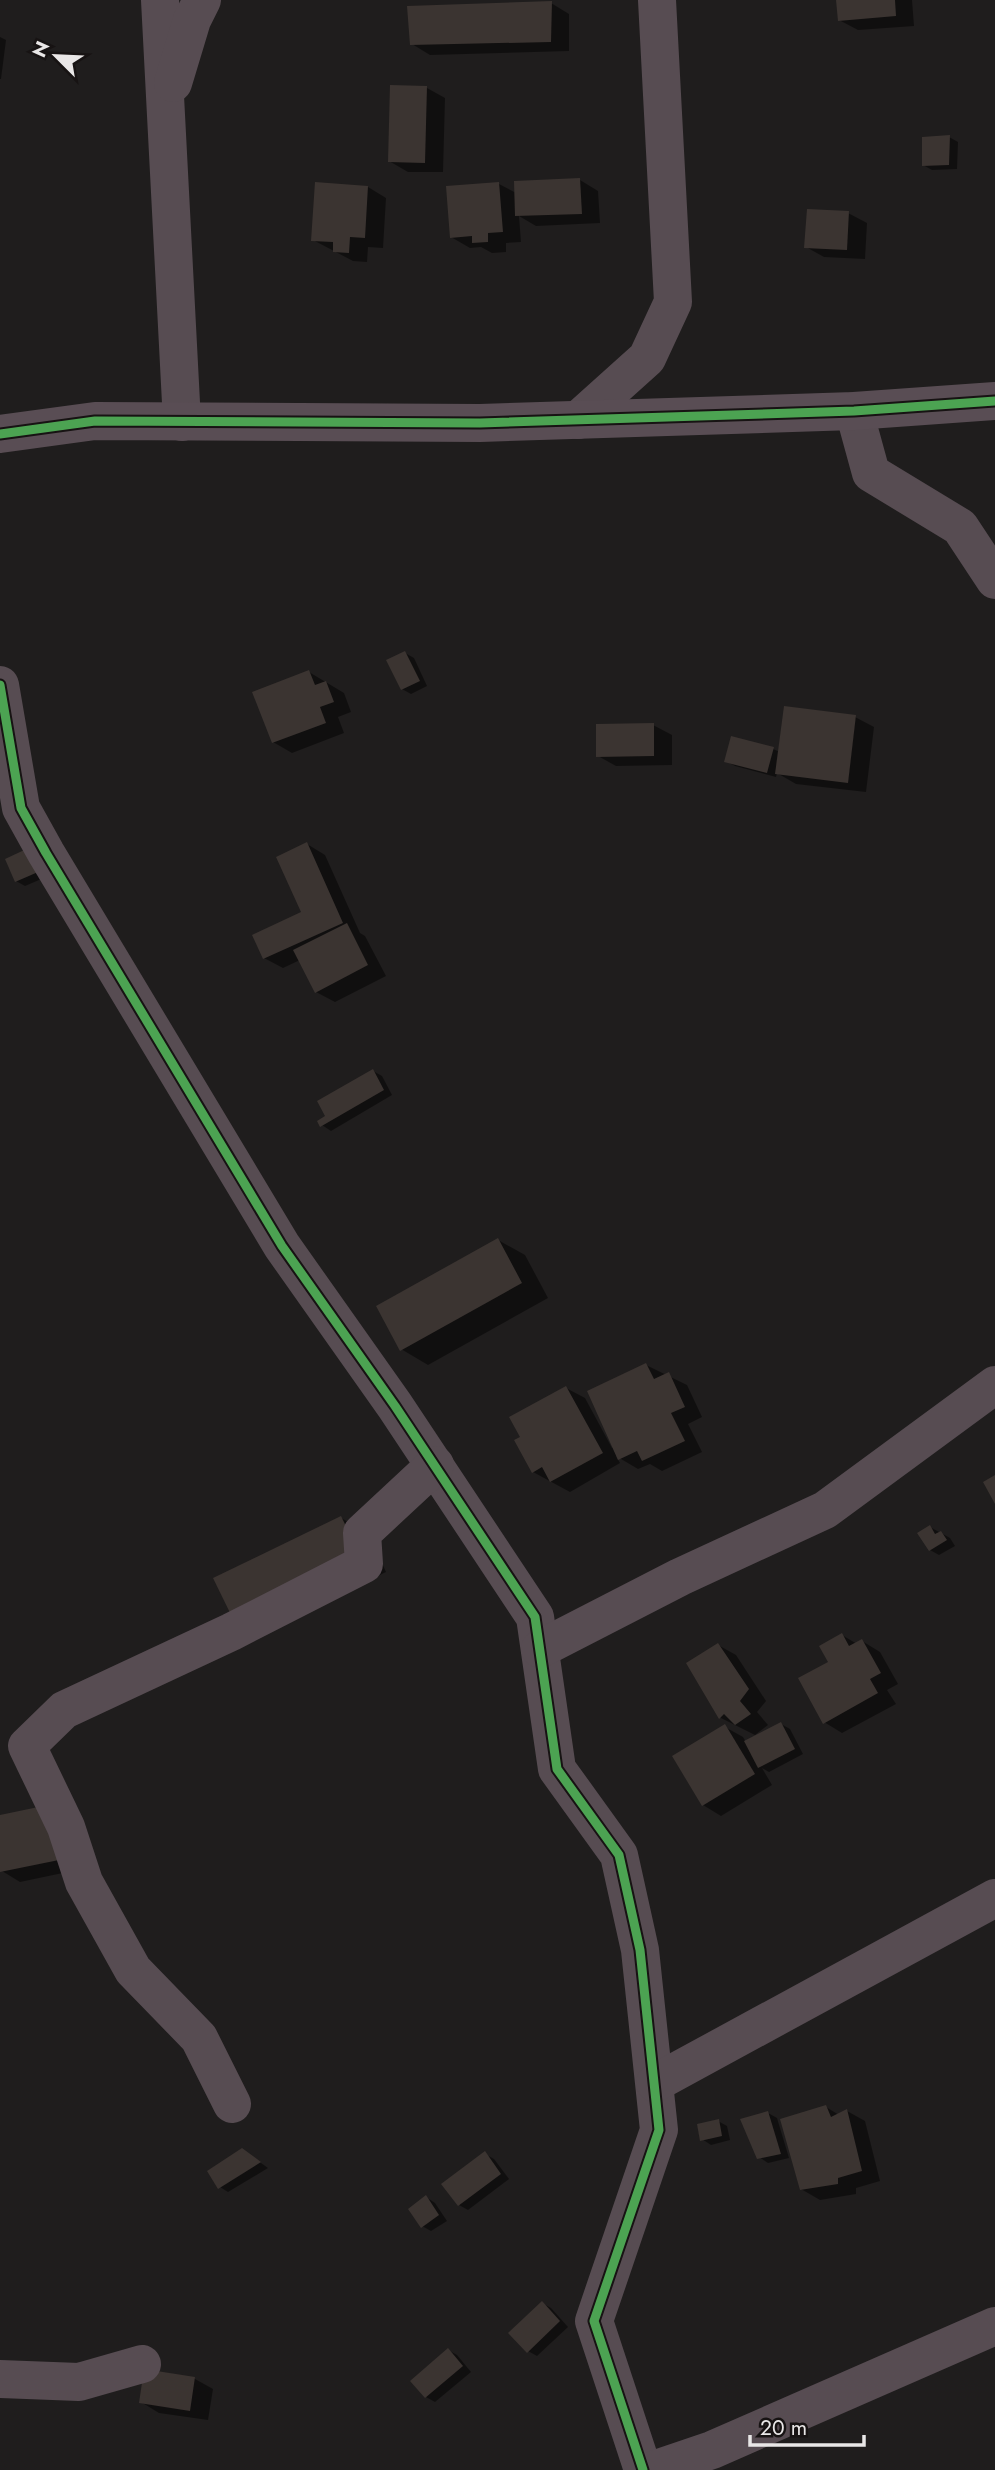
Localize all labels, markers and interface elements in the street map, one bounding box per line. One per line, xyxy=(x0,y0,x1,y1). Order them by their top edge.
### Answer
north arrow xyxy=(21,21,91,91)
text: N xyxy=(26,37,56,62)
scale bar xyxy=(750,2404,864,2448)
text: 20 m xyxy=(760,2413,807,2443)

